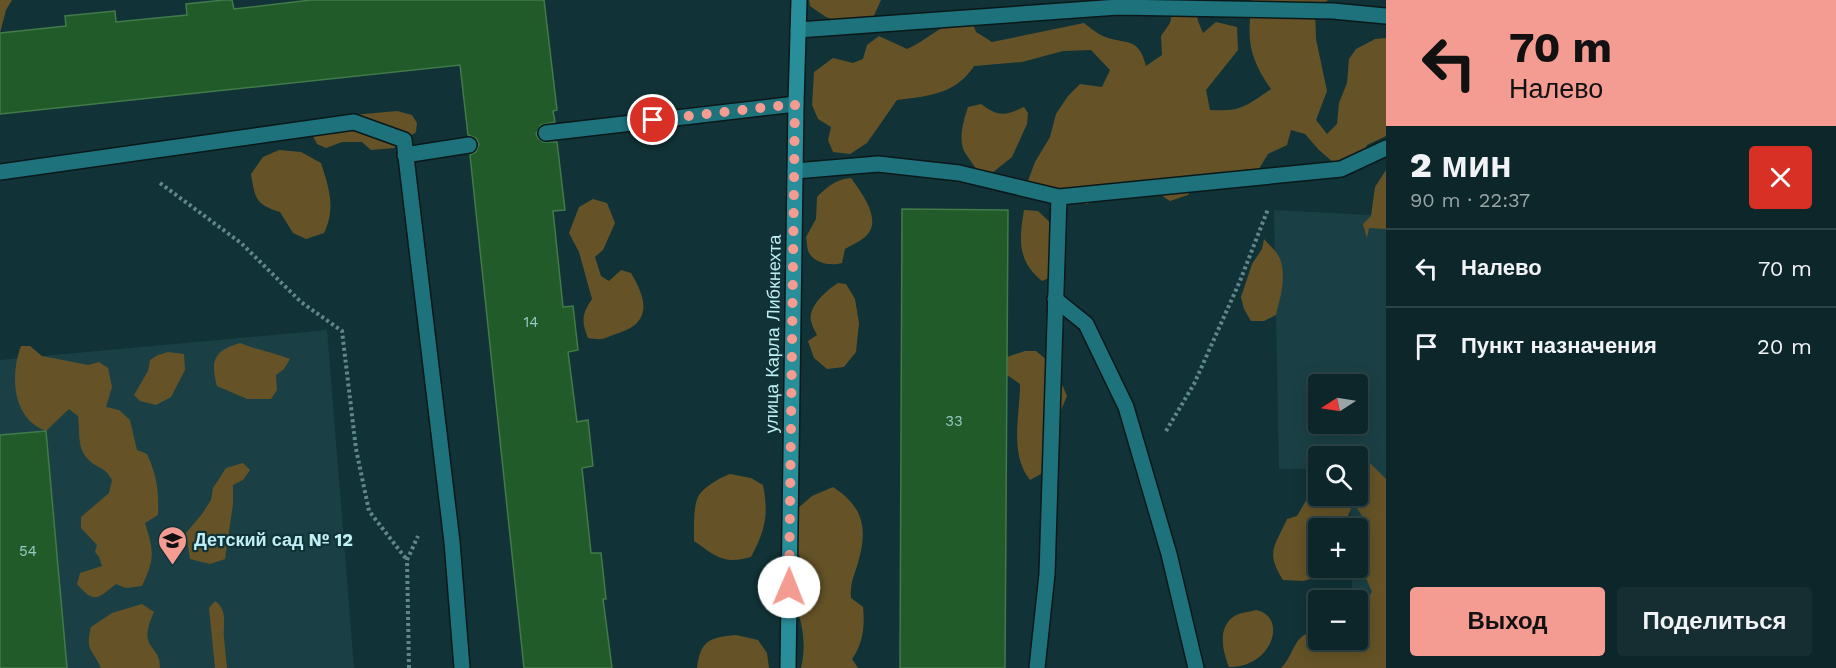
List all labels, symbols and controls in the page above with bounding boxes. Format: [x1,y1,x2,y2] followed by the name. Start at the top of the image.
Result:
[1509,23,1612,72] text: 70 m
[1410,24,1488,102] icon: left
[1509,73,1603,105] text: Налево
[627,94,678,145] pin
[636,103,669,136] icon: arrive
[1410,144,1512,186] text: 2 мин
[1749,146,1812,209] button: close
[1410,188,1530,212] text: 90 m · 22:37
[760,234,785,433] street label: улица Карла Либкнехта
[1410,252,1443,285] icon: left
[1461,255,1542,280] text: Налево
[1758,256,1812,281] text: 70 m
[523,313,539,331] house number: 14
[1410,330,1443,363] icon: arrive
[1461,333,1657,358] text: Пункт назначения
[1757,334,1812,359] text: 20 m
[1308,374,1368,434] north arrow
[1308,374,1368,650] map controls
[945,412,963,430] house number: 33
[1308,446,1368,506] button: search
[1308,518,1368,578] button: +
[157,524,189,566] school or university icon: Детский сад № 12
[194,529,353,550] place label: Детский сад № 12
[19,542,37,560] house number: 54
[757,555,821,619] position arrow
[1410,587,1605,656] button: Выход
[1617,587,1812,656] button: Поделиться
[1308,590,1368,650] button: −

